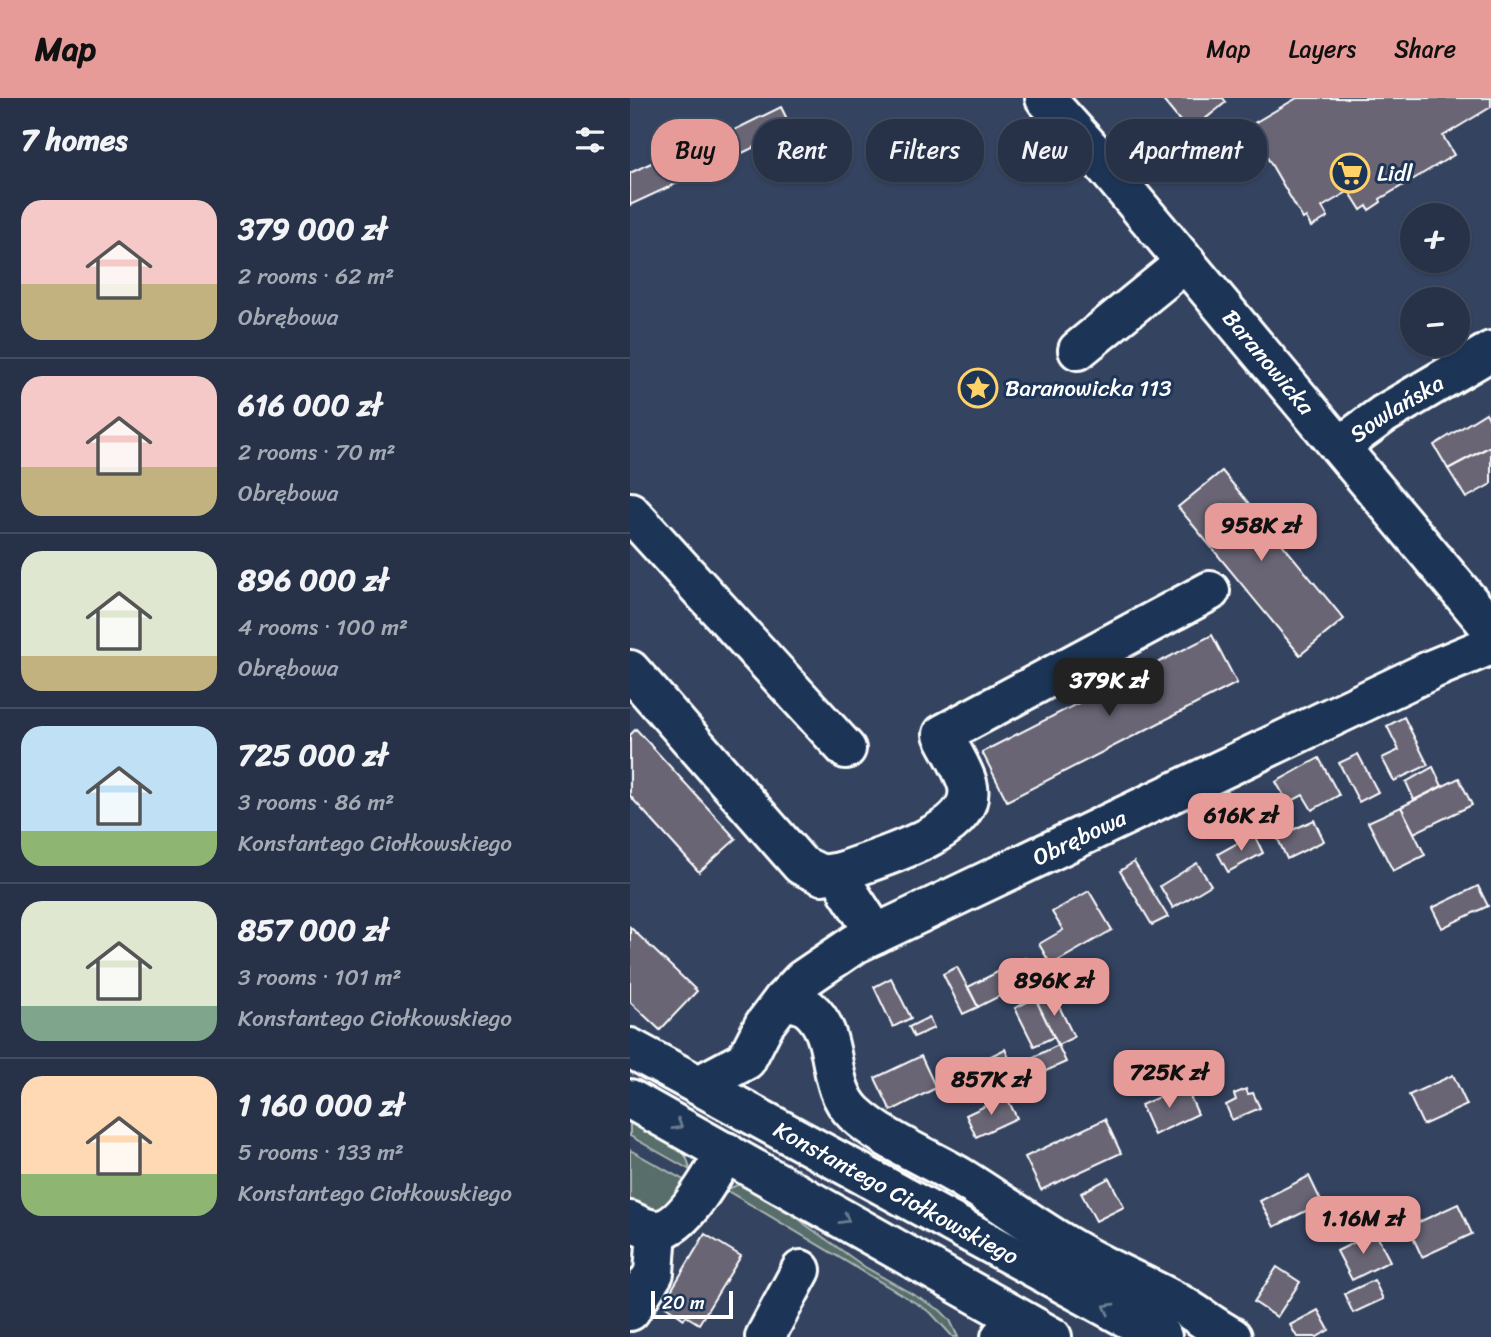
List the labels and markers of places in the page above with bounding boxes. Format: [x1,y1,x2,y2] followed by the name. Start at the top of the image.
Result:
[1329,152,1371,194] supermarket icon: Lidl
[1377,153,1413,194] place label: Lidl
[957,367,999,409] place icon: Baranowicka 113
[1005,368,1172,409] place label: Baranowicka 113
[1196,504,1326,563] pin: 958K zł
[1044,658,1174,718] pin: 379K zł
[1176,794,1306,853] pin: 616K zł
[989,958,1119,1018] pin: 896K zł
[1104,1051,1234,1110] pin: 725K zł
[926,1058,1056,1117] pin: 857K zł
[1291,1196,1435,1256] pin: 1.16M zł

